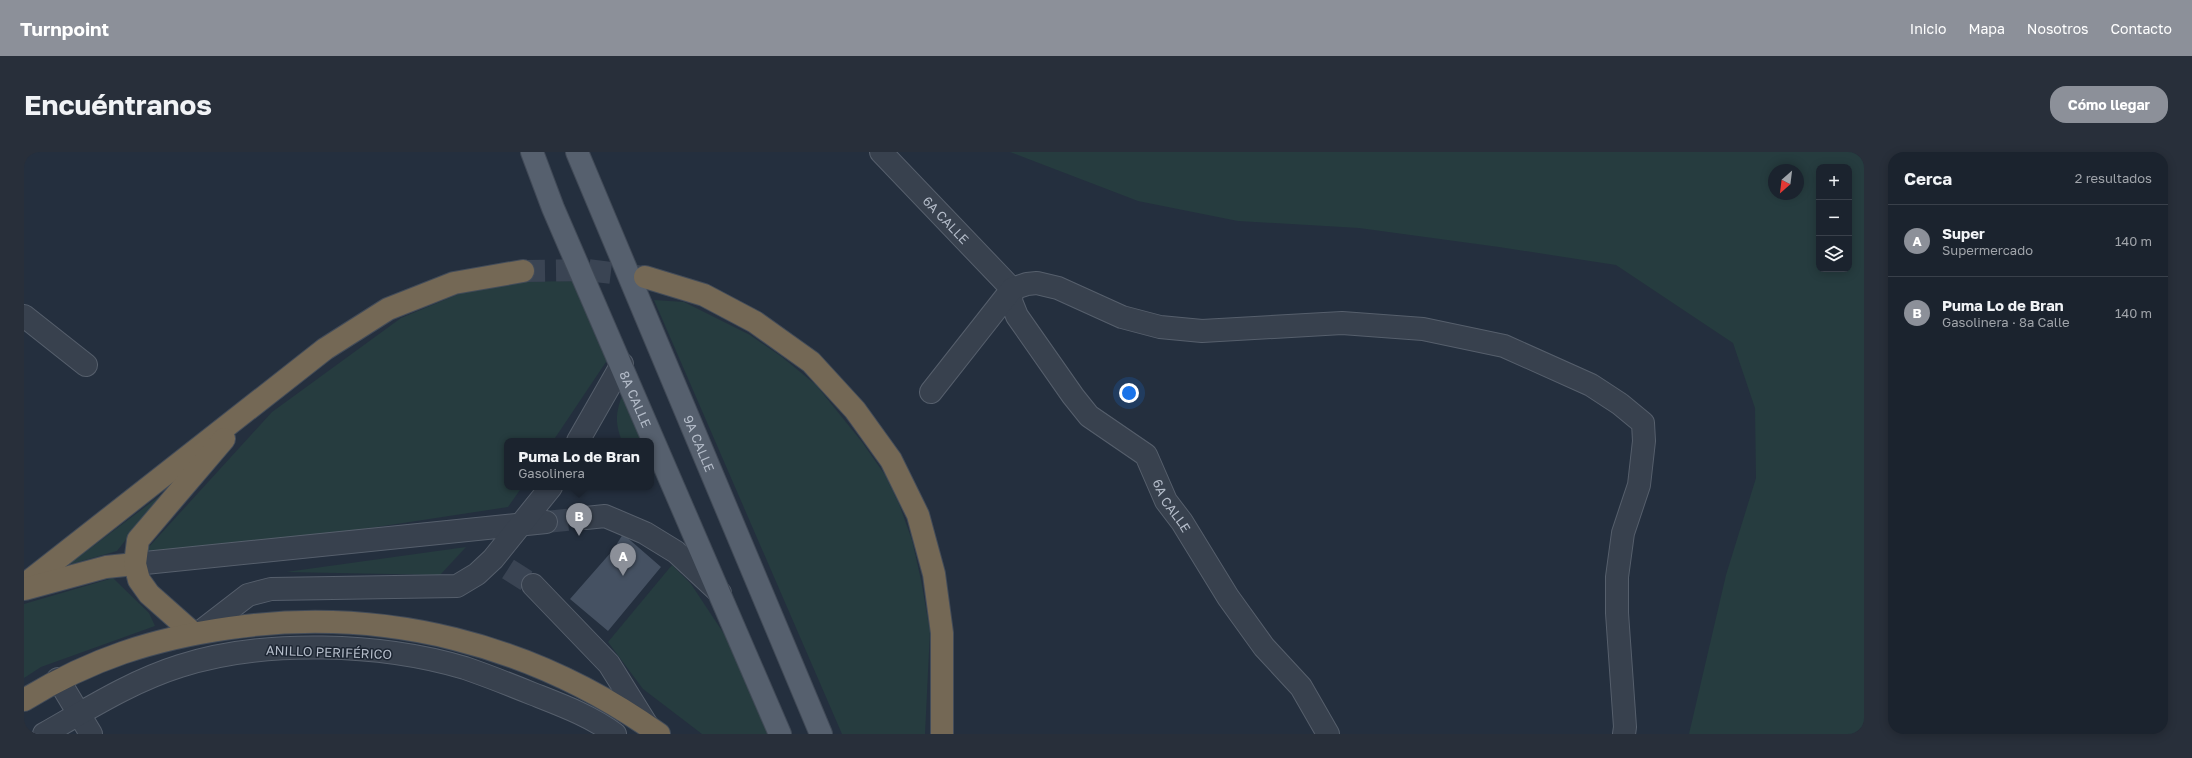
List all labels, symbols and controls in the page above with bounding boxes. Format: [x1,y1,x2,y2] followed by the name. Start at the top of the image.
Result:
[20,17,109,40] text: Turnpoint
[1910,20,1946,37] text: Inicio
[1968,20,2005,37] text: Mapa
[2027,20,2088,37] text: Nosotros
[2110,20,2172,37] text: Contacto
[2050,86,2168,123] button: Cómo llegar
[24,88,212,121] text: Encuéntranos
[1768,164,1804,200] north arrow
[1816,164,1852,272] map controls
[1816,164,1852,200] button: +
[1904,168,1952,189] text: Cerca
[2075,170,2152,186] text: 2 resultados
[919,193,973,247] street label: 6A CALLE
[1816,200,1852,236] button: −
[1942,224,1985,242] text: Super
[1912,233,1922,249] text: A
[2115,233,2152,249] text: 140 m
[1816,236,1852,272] button: layers
[1942,242,2033,258] text: Supermercado
[1942,296,2064,314] text: Puma Lo de Bran
[1912,305,1922,321] text: B
[2115,305,2152,321] text: 140 m
[1942,314,2070,330] text: Gasolinera · 8a Calle
[616,368,655,430] street label: 8A CALLE
[1119,383,1139,403] your location
[680,413,718,474] street label: 9A CALLE
[504,438,654,490] popup
[518,447,640,465] text: Puma Lo de Bran
[518,465,585,481] text: Gasolinera
[1149,477,1194,535] street label: 6A CALLE
[566,503,592,536] pin: B
[610,543,636,576] pin: A
[266,642,392,662] street label: ANILLO PERIFÉRICO

